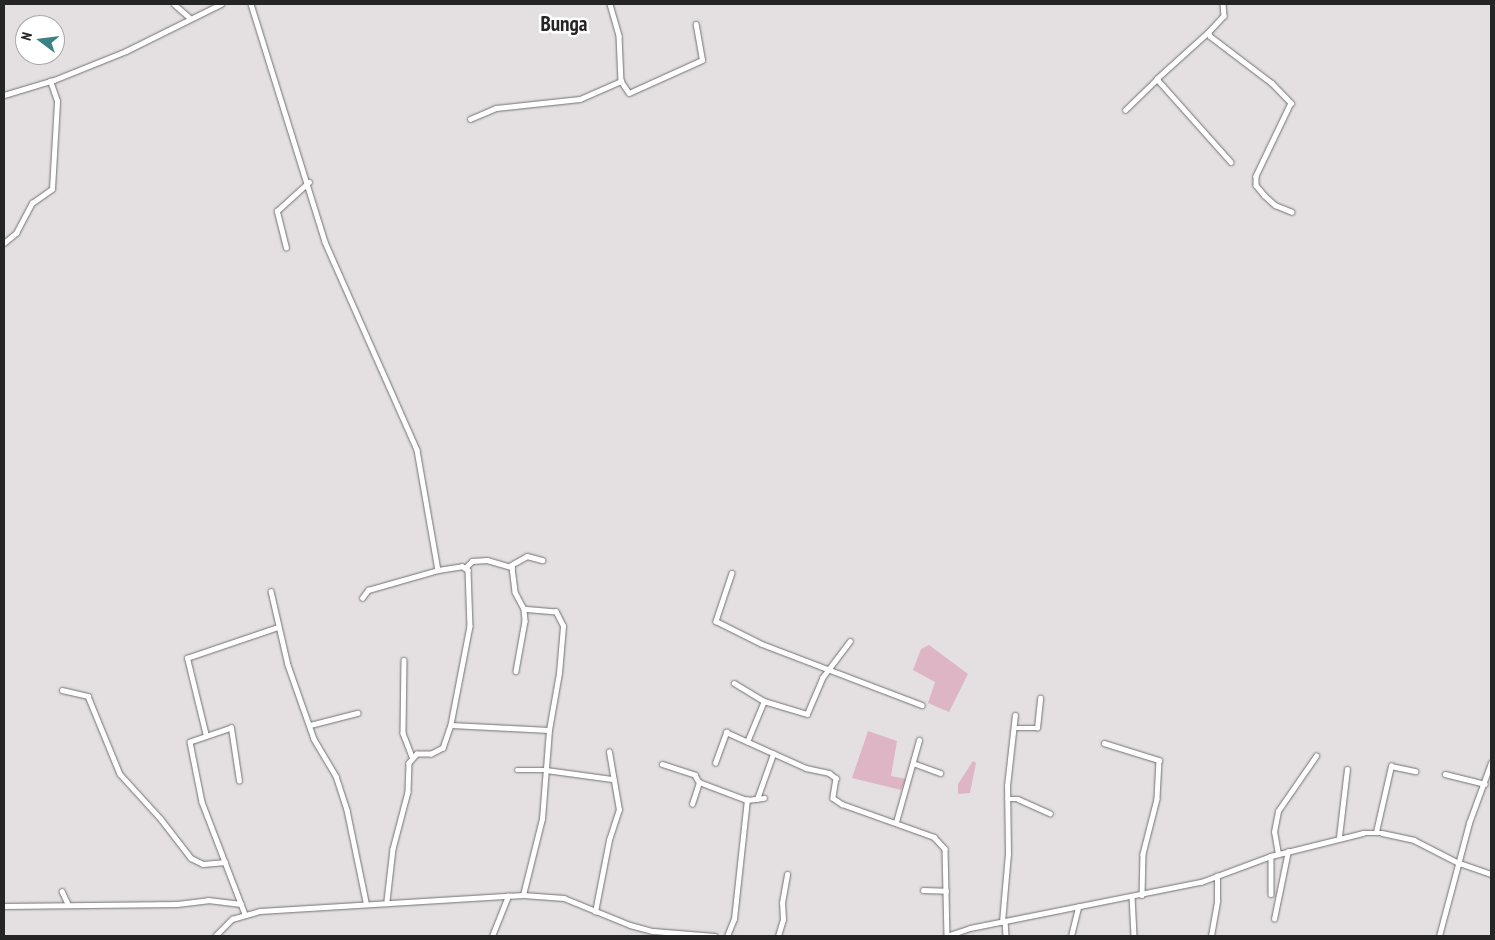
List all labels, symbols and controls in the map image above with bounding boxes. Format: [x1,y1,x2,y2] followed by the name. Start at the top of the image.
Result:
[540,11,588,37] district label: Bunga
[15,15,65,65] north arrow
[17,30,36,42] text: N

